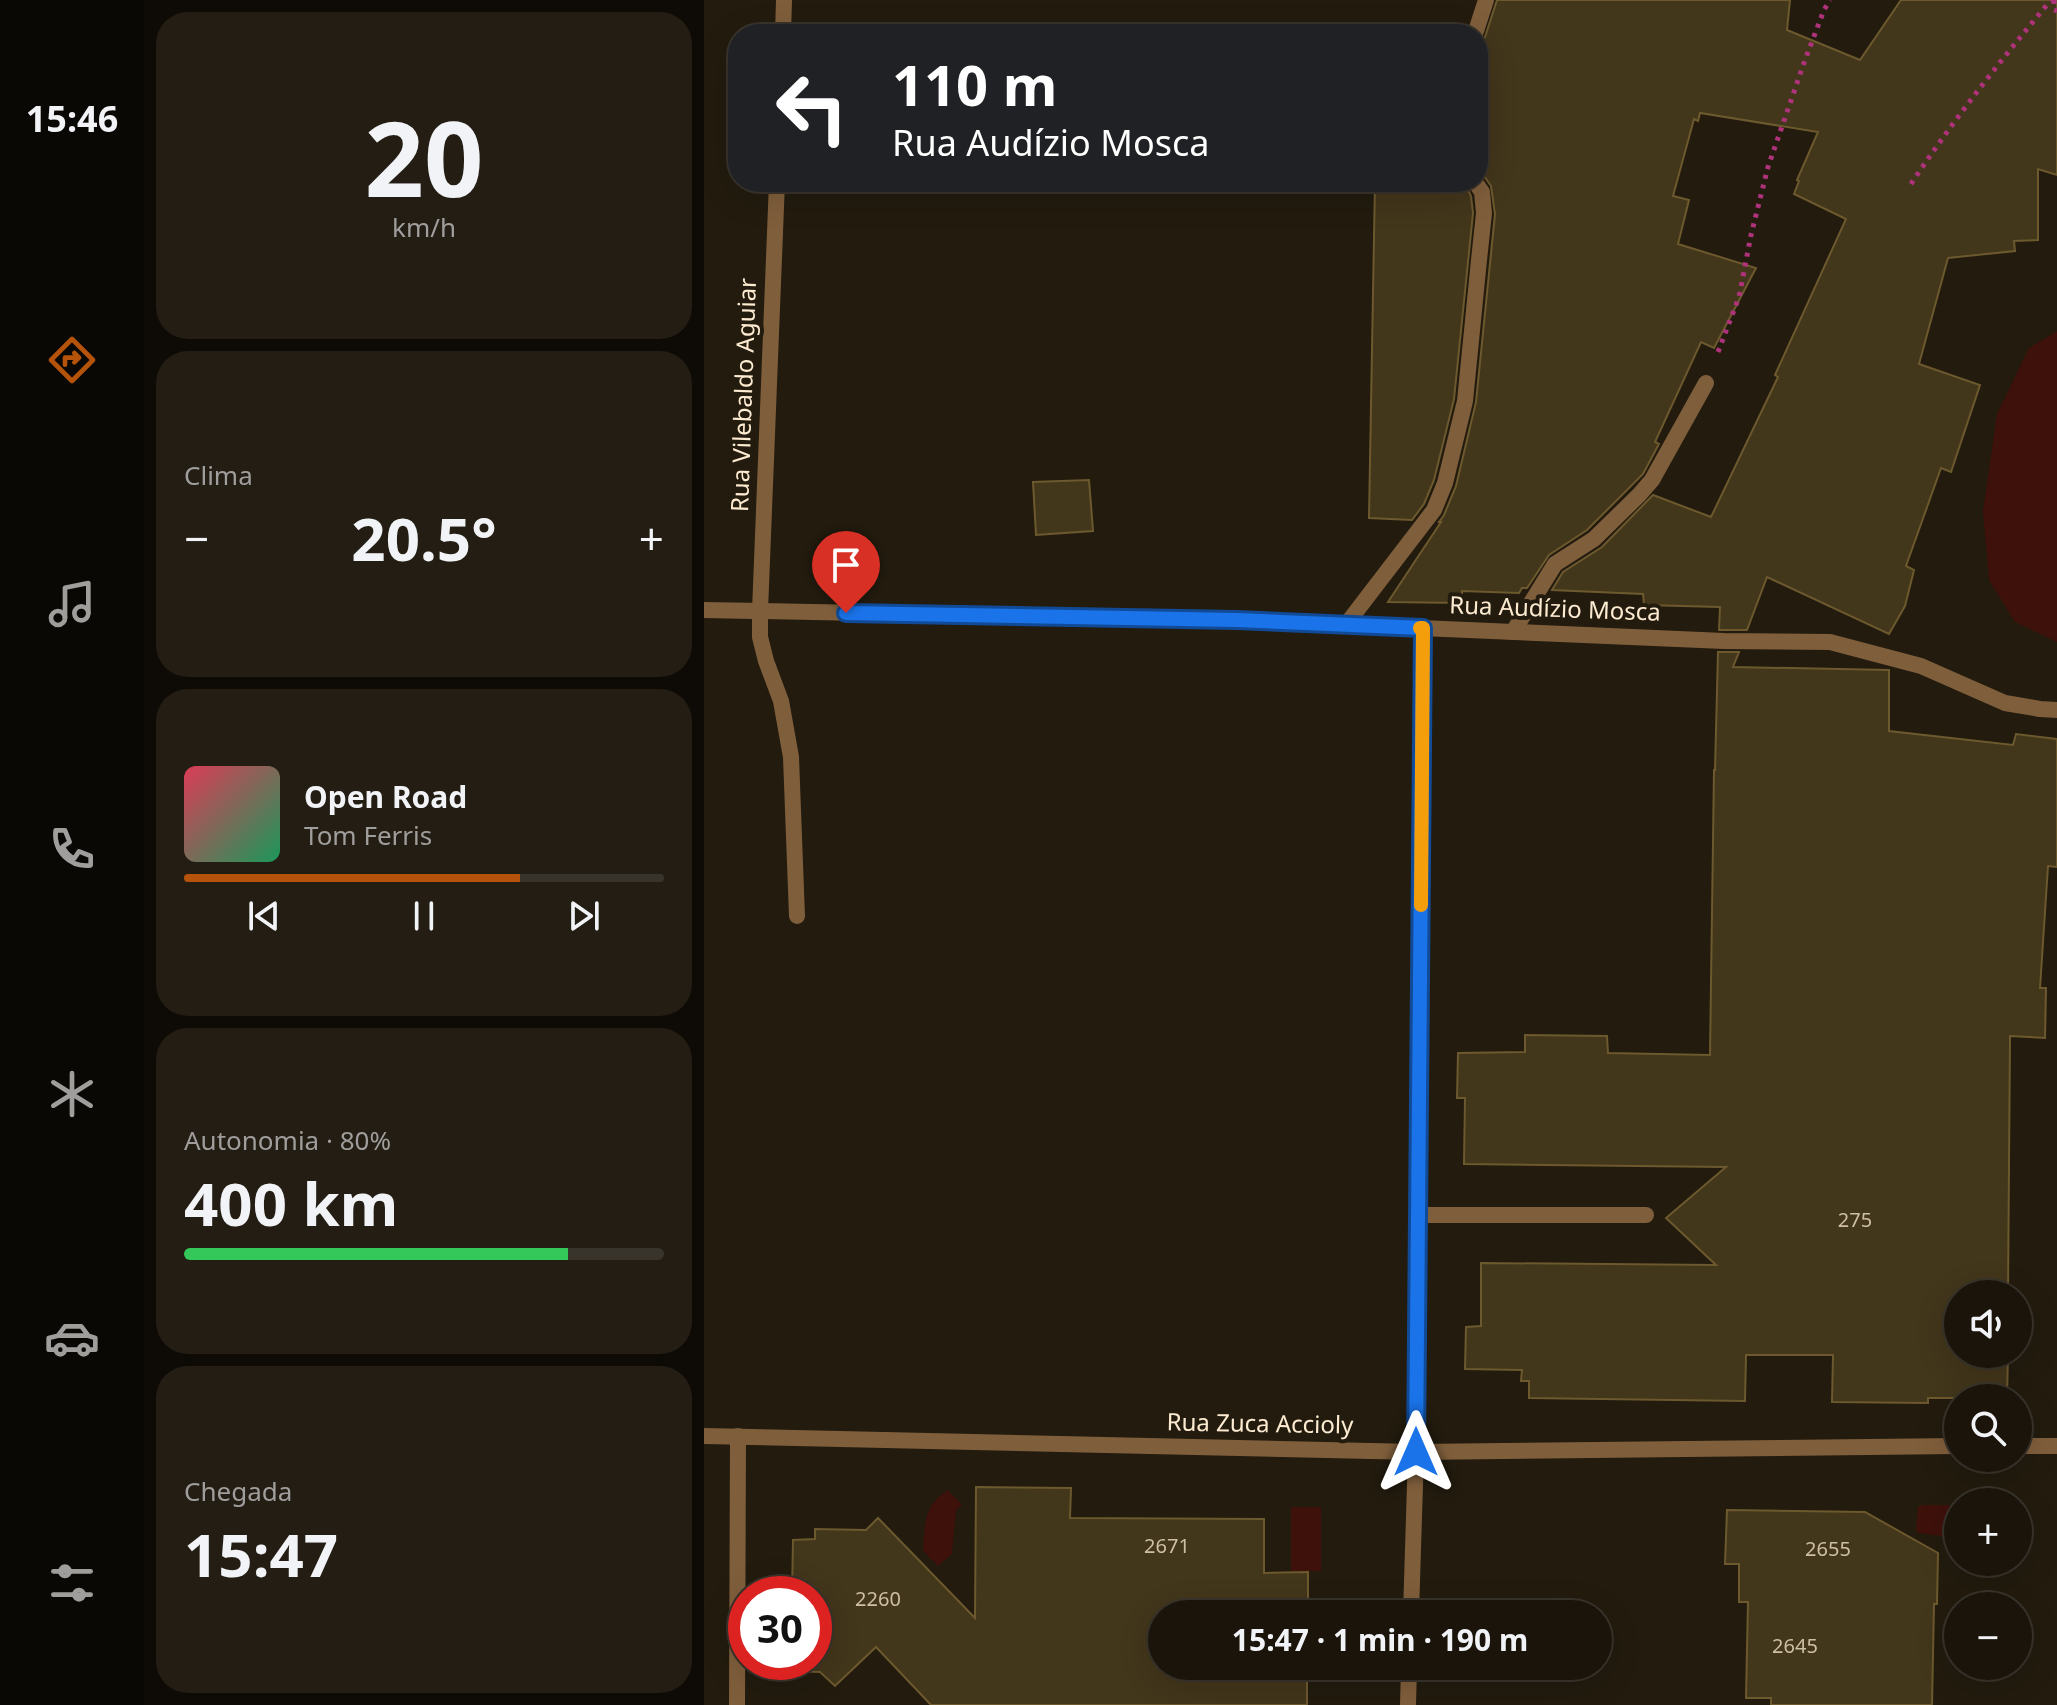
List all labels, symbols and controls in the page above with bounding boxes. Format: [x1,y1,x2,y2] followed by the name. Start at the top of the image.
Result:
[892,46,1057,122] text: 110 m
[760,56,864,160] icon: left
[365,86,483,227] text: 20
[26,94,118,143] text: 15:46
[892,118,1209,167] text: Rua Audízio Mosca
[392,209,456,245] text: km/h
[722,277,763,513] street label: Rua Vilebaldo Aguiar
[44,332,100,388] icon: directions
[184,457,253,493] text: Clima
[351,497,497,579] text: 20.5°
[184,508,209,568] text: −
[639,508,664,568] text: +
[812,531,880,613] pin
[824,543,868,587] icon: arrive
[44,576,100,632] icon: music
[1449,587,1661,628] street label: Rua Audízio Mosca
[304,776,467,817] text: Open Road
[304,817,432,853] text: Tom Ferris
[44,821,100,877] icon: phone
[242,894,286,938] icon: previous
[402,894,446,938] icon: pause
[562,894,606,938] icon: next
[44,1066,100,1122] icon: climate
[184,1122,391,1158] text: Autonomia · 80%
[184,1162,398,1244] text: 400 km
[1838,1206,1872,1233] house number: 275
[1944,1280,2032,1680] map controls
[1944,1280,2032,1368] button: sound
[44,1310,100,1366] icon: car
[1944,1384,2032,1472] button: search
[1166,1404,1354,1441] street label: Rua Zuca Accioly
[1374,1410,1458,1494] position arrow
[184,1473,292,1509] text: Chegada
[1944,1488,2032,1576] button: +
[184,1513,338,1595] text: 15:47
[1144,1532,1190,1559] house number: 2671
[1805,1535,1851,1562] house number: 2655
[44,1555,100,1611] icon: filters
[728,1576,832,1680] speed limit sign: 30
[855,1585,901,1612] house number: 2260
[1944,1592,2032,1680] button: −
[1232,1619,1528,1660] text: 15:47 · 1 min · 190 m
[1772,1632,1818,1659] house number: 2645

